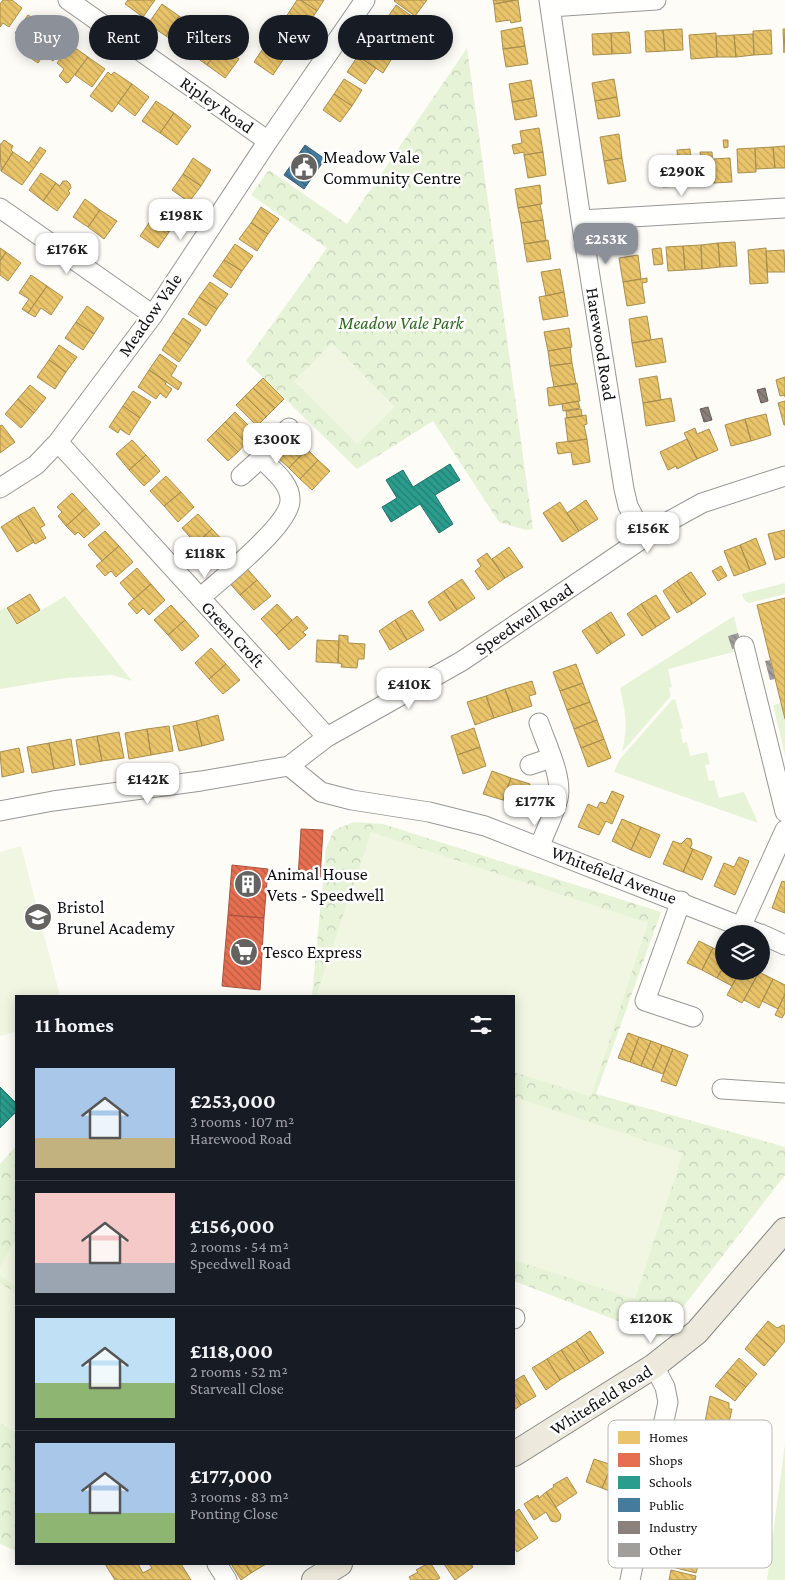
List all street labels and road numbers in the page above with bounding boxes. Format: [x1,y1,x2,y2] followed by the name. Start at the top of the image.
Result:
[176,72,258,138] street label: Ripley Road
[114,270,186,360] street label: Meadow Vale
[582,286,620,403] street label: Harewood Road
[471,579,577,659] street label: Speedwell Road
[197,597,269,672] street label: Green Croft
[548,842,680,908] street label: Whitefield Avenue
[546,1360,656,1439] street label: Whitefield Road

